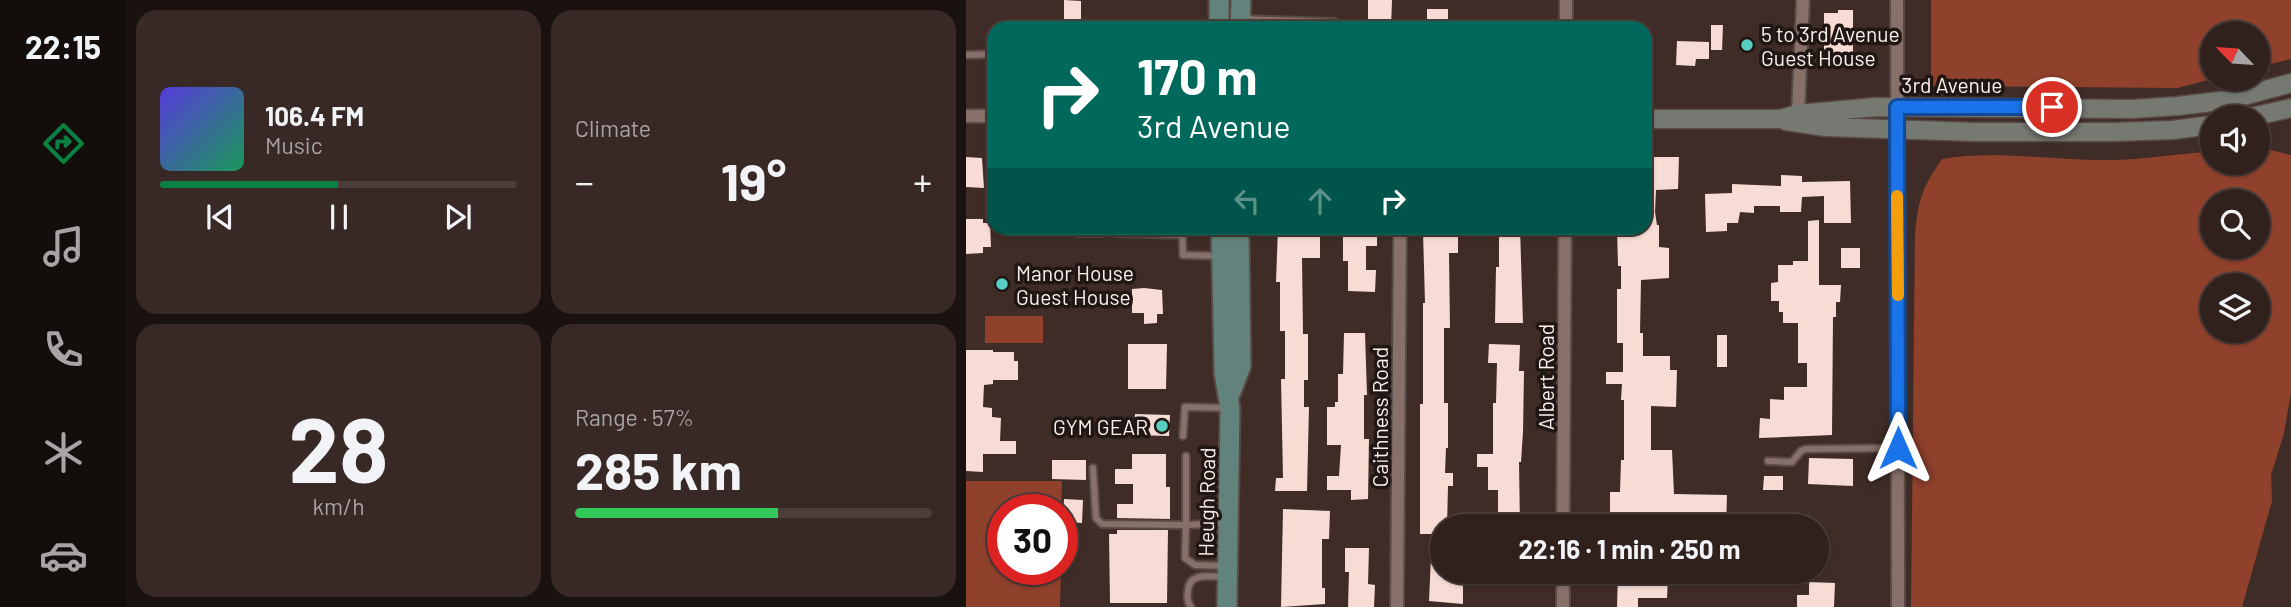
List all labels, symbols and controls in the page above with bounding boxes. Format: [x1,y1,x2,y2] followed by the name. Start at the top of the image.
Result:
[1761,21,1900,70] place label: 5 to 3rd Avenue Guest House
[2200,21,2270,91] north arrow
[2200,21,2270,343] map controls
[25,27,101,65] text: 22:15
[1739,37,1755,53] marker: 5 to 3rd Avenue Guest House
[1137,46,1257,105] text: 170 m
[1022,49,1113,140] icon: right
[1902,72,2002,97] street label: 3rd Avenue
[2022,77,2082,137] pin
[2033,88,2071,126] icon: arrive
[265,100,364,131] text: 106.4 FM
[2200,105,2270,175] button: sound
[1137,106,1291,144] text: 3rd Avenue
[575,114,651,142] text: Climate
[39,119,88,168] icon: directions
[265,131,323,159] text: Music
[721,149,786,211] text: 19°
[575,158,594,204] text: −
[913,158,932,204] text: +
[1228,182,1266,220] icon: left
[1301,182,1339,220] icon: ahead
[1374,182,1412,220] icon: right
[2200,189,2270,259] button: search
[201,198,239,236] icon: previous
[320,198,358,236] icon: pause
[439,198,477,236] icon: next
[39,222,88,271] icon: music
[1016,260,1134,309] place label: Manor House Guest House
[2200,273,2270,343] button: layers
[994,276,1010,292] marker: Manor House Guest House
[1533,324,1558,430] street label: Albert Road
[39,325,88,374] icon: phone
[1367,347,1392,487] street label: Caithness Road
[288,392,389,501] text: 28
[575,403,694,431] text: Range · 57%
[1861,411,1935,485] position arrow
[1053,414,1148,439] place label: GYM GEAR
[1154,418,1170,434] marker: GYM GEAR
[39,428,88,477] icon: climate
[575,438,742,500] text: 285 km
[1193,447,1219,557] street label: Heugh Road
[312,492,365,520] text: km/h
[987,494,1078,585] speed limit sign: 30
[39,531,88,580] icon: car
[1518,533,1741,564] text: 22:16 · 1 min · 250 m

